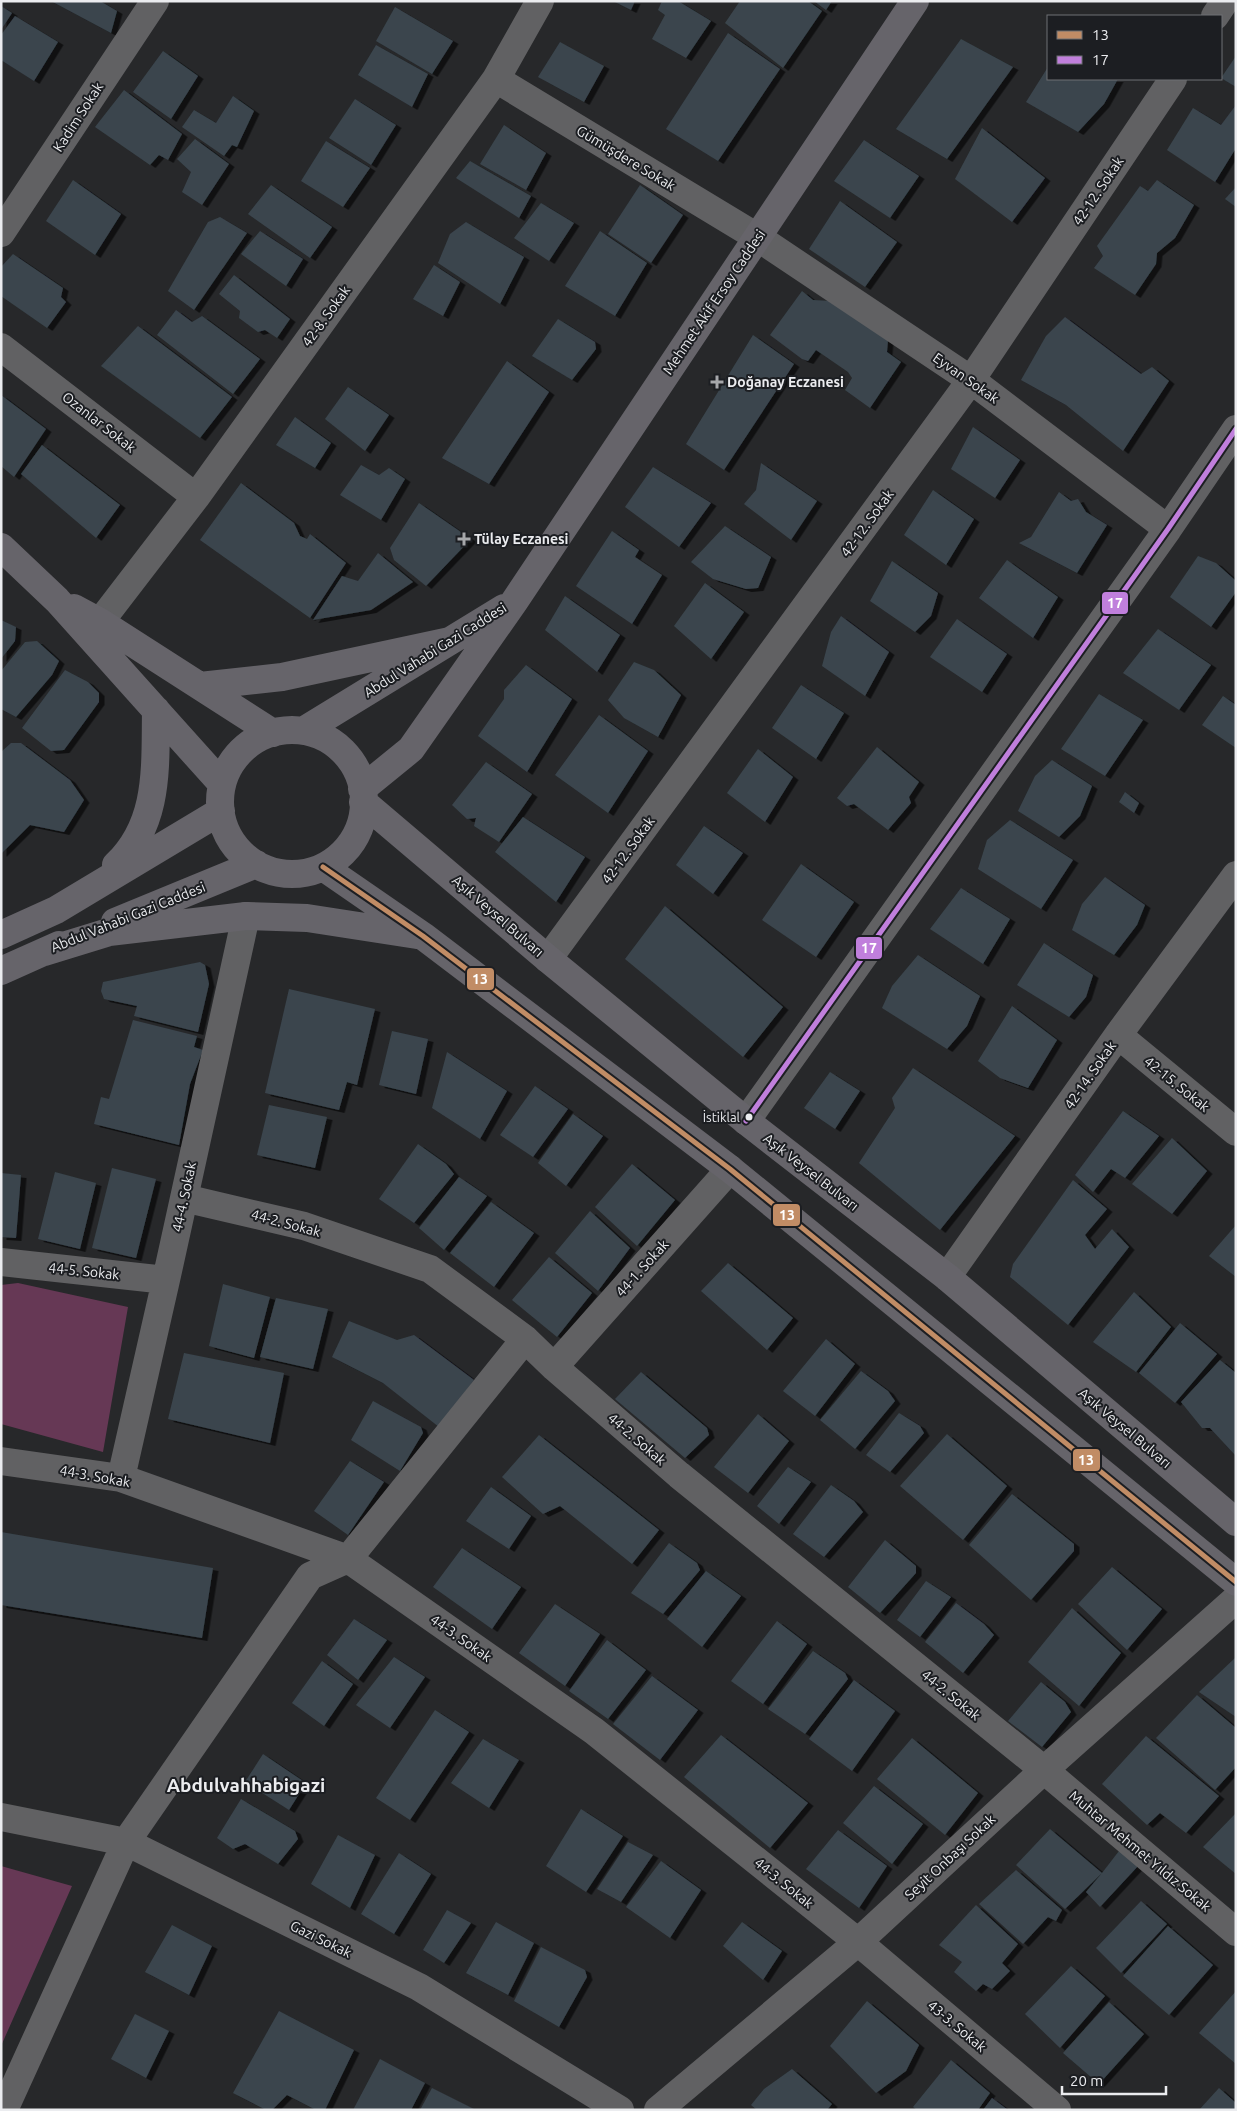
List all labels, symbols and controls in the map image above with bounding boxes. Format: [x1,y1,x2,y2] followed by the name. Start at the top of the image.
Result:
[1047,15,1222,80] legend
[1092,26,1109,43] text: 13
[1092,51,1109,68] text: 17
[50,79,106,155] street label: Kadim Sokak
[574,122,678,194] street label: Gümüşdere Sokak
[1069,154,1127,228] street label: 42-12. Sokak
[659,227,769,377] street label: Mehmet Akif Ersoy Caddesi
[299,282,353,350] street label: 42-8. Sokak
[930,349,1002,407] street label: Eyvan Sokak
[727,374,844,390] place label: Doğanay Eczanesi
[711,376,723,388] marker: Doğanay Eczanesi
[59,388,139,456] street label: Ozanlar Sokak
[837,486,897,560] street label: 42-12. Sokak
[474,531,569,547] place label: Tülay Eczanesi
[458,533,470,545] marker: Tülay Eczanesi
[1101,591,1129,615] line badge: 17
[1107,595,1123,611] text: 17
[361,599,509,701] street label: Abdul Vahabi Gazi Caddesi
[598,813,658,887] street label: 42-12. Sokak
[449,872,547,960] street label: Aşık Veysel Bulvarı
[48,879,208,955] street label: Abdul Vahabi Gazi Caddesi
[855,936,883,960] line badge: 17
[861,940,877,956] text: 17
[466,967,495,991] line badge: 13
[472,971,488,987] text: 13
[1061,1038,1119,1112] street label: 42-14. Sokak
[1141,1053,1213,1115] street label: 42-15. Sokak
[703,1109,741,1124] place label: İstiklal
[744,1112,754,1122] marker: İstiklal
[760,1130,862,1214] street label: Aşık Veysel Bulvarı
[169,1160,199,1234] street label: 44-4. Sokak
[772,1203,801,1227] line badge: 13
[250,1206,322,1240] street label: 44-2. Sokak
[779,1207,795,1223] text: 13
[612,1236,672,1300] street label: 44-1. Sokak
[48,1259,120,1283] street label: 44-5. Sokak
[1075,1385,1175,1471] street label: Aşık Veysel Bulvarı
[605,1410,669,1468] street label: 44-2. Sokak
[1072,1448,1101,1472] line badge: 13
[1078,1452,1094,1468] text: 13
[59,1462,131,1490] street label: 44-3. Sokak
[427,1611,495,1665] street label: 44-3. Sokak
[918,1666,984,1724] street label: 44-2. Sokak
[167,1774,325,1796] district label: Abdulvahhabigazi
[1066,1787,1214,1915] street label: Muhtar Mehmet Yıldız Sokak
[902,1811,998,1903] street label: Seyit Onbaşı Sokak
[751,1854,817,1912] street label: 44-3. Sokak
[288,1917,354,1961] street label: Gazi Sokak
[925,1997,989,2055] street label: 43-3. Sokak
[1062,2064,1166,2096] scale bar
[1070,2072,1103,2089] text: 20 m

